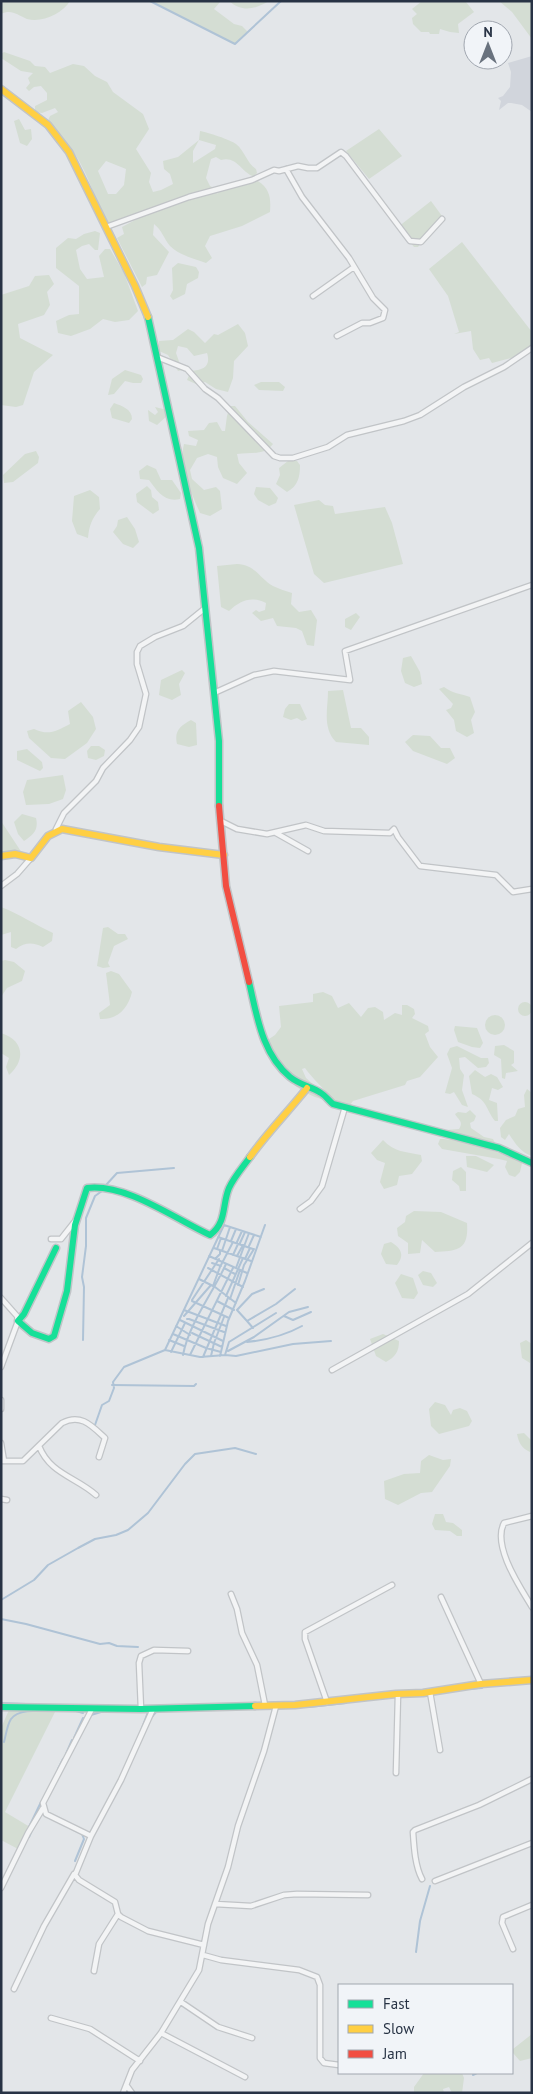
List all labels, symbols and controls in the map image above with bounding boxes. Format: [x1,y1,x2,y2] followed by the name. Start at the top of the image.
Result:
[463,20,513,70] north arrow
[483,23,493,41] text: N
[338,1984,513,2074] legend
[383,1994,410,2013] text: Fast
[383,2019,414,2038] text: Slow
[382,2044,407,2063] text: Jam

